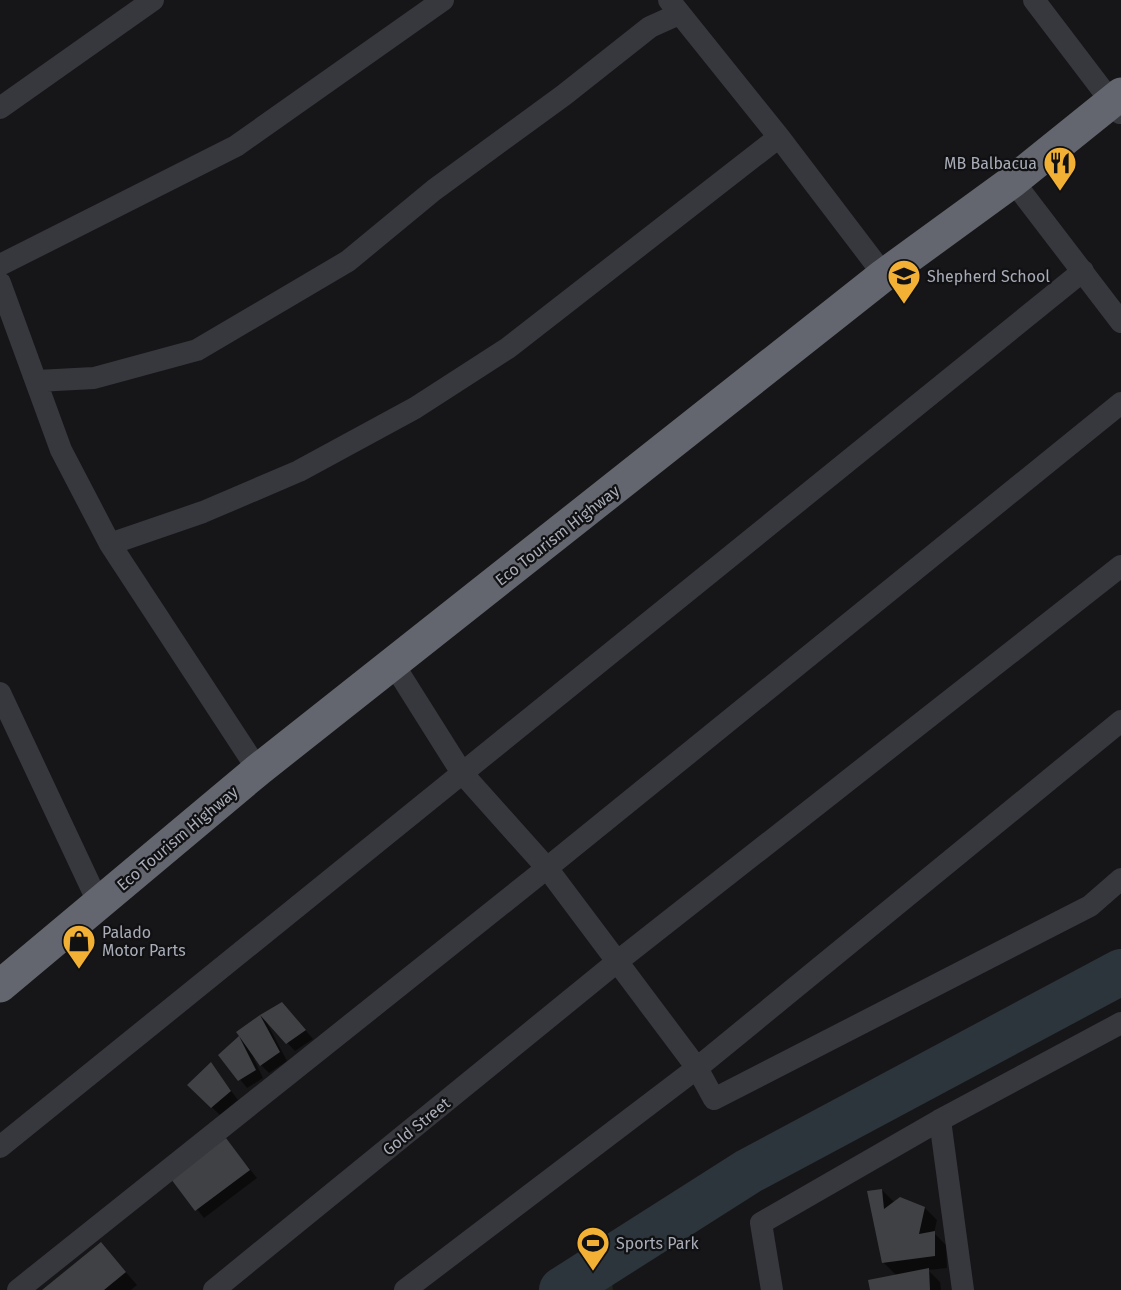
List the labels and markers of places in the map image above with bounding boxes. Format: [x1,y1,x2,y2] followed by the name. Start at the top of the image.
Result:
[1042,145,1078,192] restaurant icon: MB Balbacua
[944,154,1037,173] place label: MB Balbacua
[886,258,922,305] school or university icon: Shepherd School
[927,267,1050,286] place label: Shepherd School
[61,923,97,970] shop icon: Palado Motor Parts
[102,923,186,960] place label: Palado Motor Parts
[575,1225,611,1272] sports icon: Sports Park
[616,1234,700,1253] place label: Sports Park

